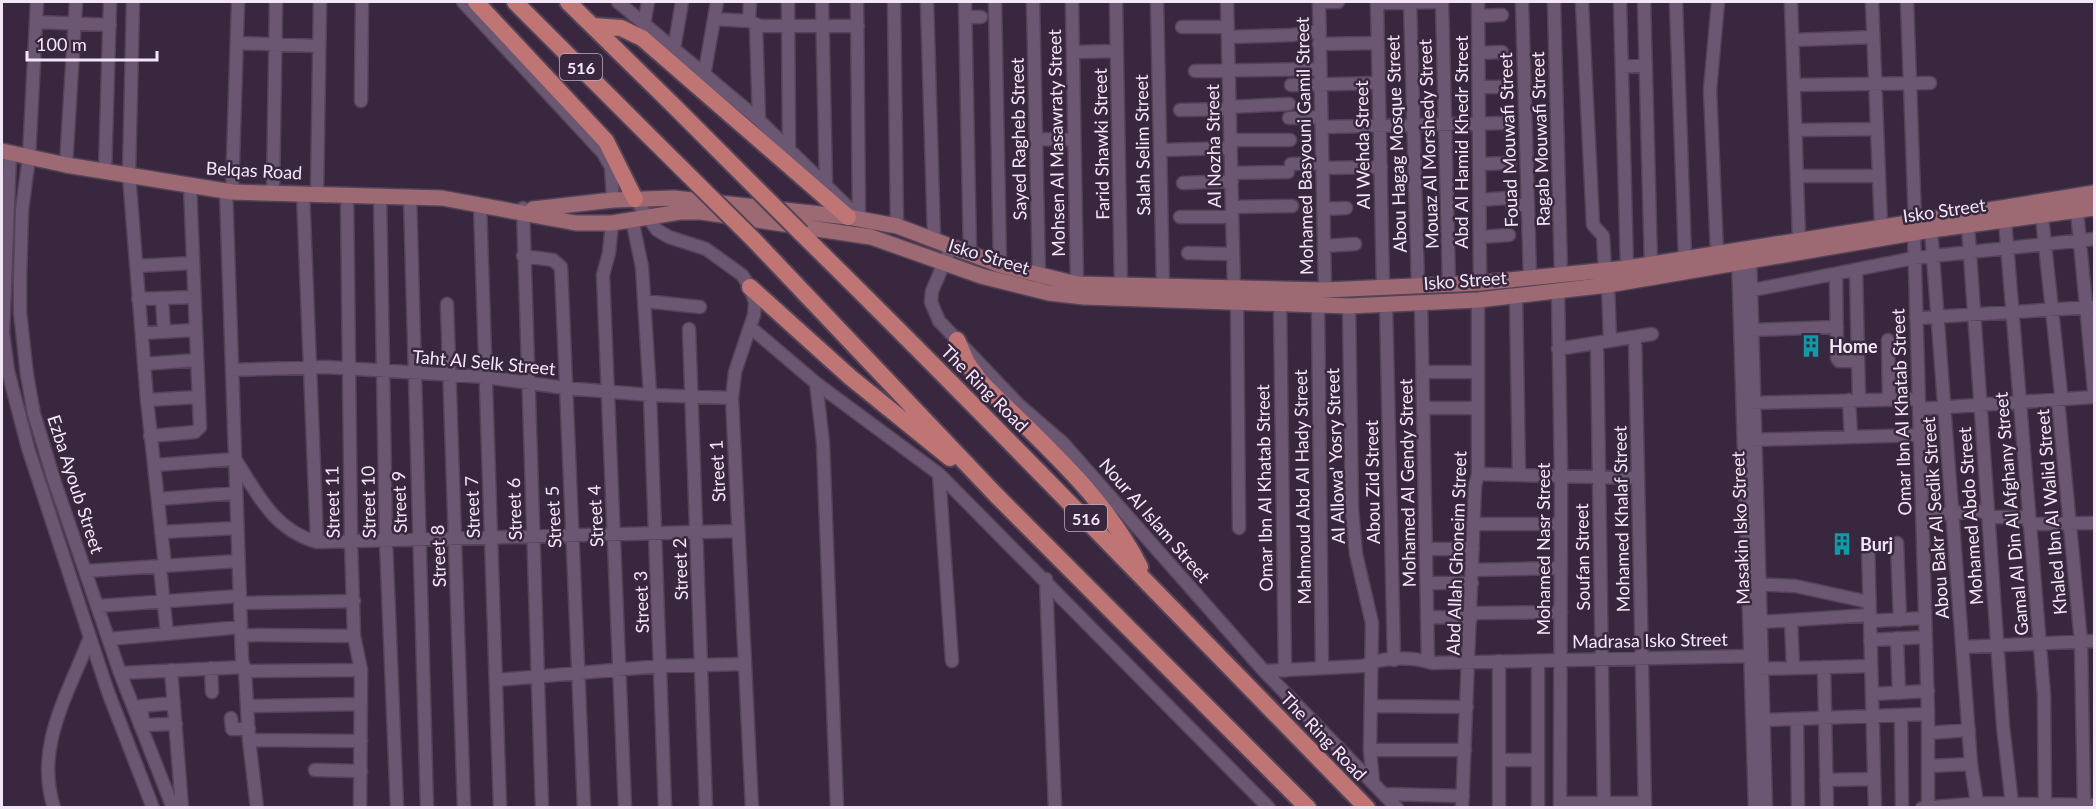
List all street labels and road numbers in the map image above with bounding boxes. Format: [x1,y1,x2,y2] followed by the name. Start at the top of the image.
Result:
[1291,16,1317,275] street label: Mohamed Basyouni Gamil Street
[1043,28,1069,257] street label: Mohsen Al Masawraty Street
[1381,34,1411,253] street label: Abou Hagag Mosque Street
[1450,35,1472,249] street label: Abd Al Hamid Khedr Street
[1413,38,1443,249] street label: Mouaz Al Morshedy Street
[1526,51,1554,227] street label: Ragab Mouwafi Street
[1494,52,1522,228] street label: Fouad Mouwafi Street
[560,54,602,80] road number: 516
[1006,57,1030,221] street label: Sayed Ragheb Street
[1089,67,1113,220] street label: Farid Shawki Street
[1130,74,1154,216] street label: Salah Selim Street
[1350,80,1374,210] street label: Al Wehda Street
[1201,83,1225,208] street label: Al Nozha Street
[205,156,303,184] street label: Belqas Road
[1901,193,1987,227] street label: Isko Street
[946,233,1033,279] street label: Isko Street
[1423,266,1508,294] street label: Isko Street
[1886,308,1916,516] street label: Omar Ibn Al Khatab Street
[937,340,1033,436] street label: The Ring Road
[412,345,557,379] street label: Taht Al Selk Street
[1321,367,1349,544] street label: Al Allowa' Yosry Street
[1289,369,1315,605] street label: Mahmoud Abd Al Hady Street
[1394,378,1420,587] street label: Mohamed Al Gendy Street
[1251,384,1277,592] street label: Omar Ibn Al Khatab Street
[1989,391,2033,637] street label: Gamal Al Din Al Afghany Street
[2031,408,2071,616] street label: Khaled Ibn Al Walid Street
[43,412,109,557] street label: Ezba Ayoub Street
[1917,416,1953,620] street label: Abou Bakr Al Sedik Street
[1360,419,1384,544] street label: Abou Zid Street
[1608,425,1634,612] street label: Mohamed Khalaf Street
[1953,426,1987,606] street label: Mohamed Abdo Street
[704,439,730,503] street label: Street 1
[1441,450,1471,656] street label: Abd Allah Ghoneim Street
[1726,450,1754,605] street label: Masakin Isko Street
[1095,453,1215,587] street label: Nour Al Islam Street
[1532,462,1554,636] street label: Mohamed Nasr Street
[320,465,344,539] street label: Street 11
[356,465,380,539] street label: Street 10
[387,470,411,534] street label: Street 9
[460,475,484,539] street label: Street 7
[502,477,526,541] street label: Street 6
[582,484,608,548] street label: Street 4
[540,485,566,549] street label: Street 5
[1570,503,1594,611] street label: Soufan Street
[1065,505,1107,531] road number: 516
[426,524,450,588] street label: Street 8
[668,537,692,601] street label: Street 2
[629,570,653,634] street label: Street 3
[1572,628,1729,652] street label: Madrasa Isko Street
[1276,687,1372,785] street label: The Ring Road

